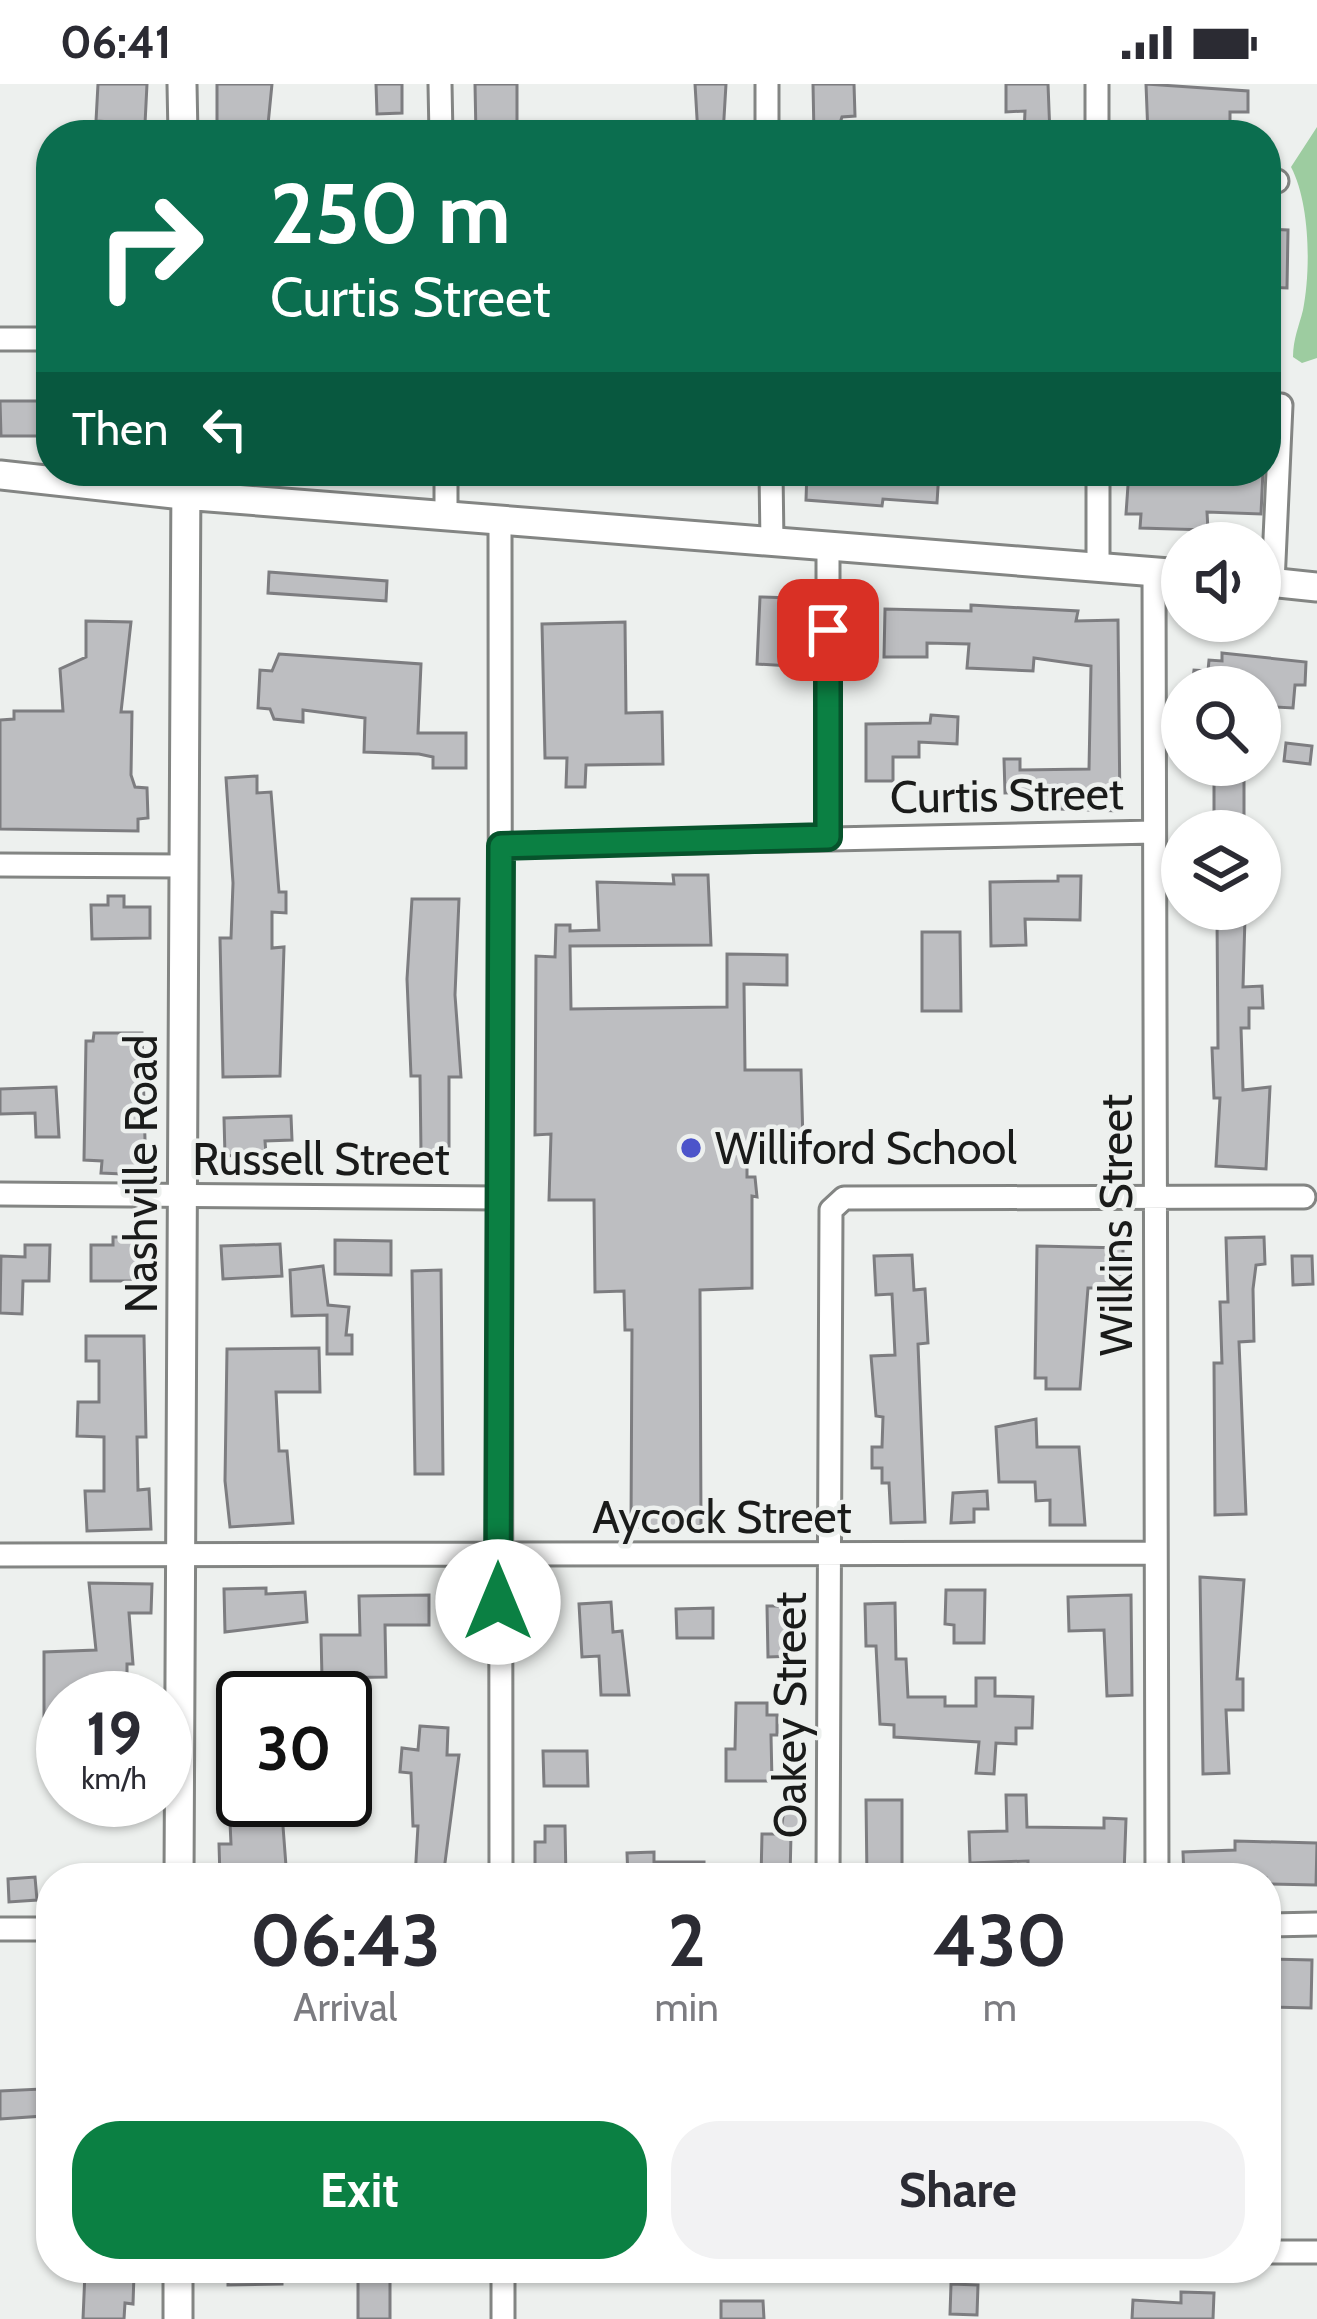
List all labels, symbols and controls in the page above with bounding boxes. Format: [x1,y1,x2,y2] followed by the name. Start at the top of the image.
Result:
[60,15,171,69] text: 06:41
[270,162,511,264] text: 250 m
[72,168,228,324] icon: right
[270,264,551,330] text: Curtis Street
[192,396,258,462] icon: left
[72,402,168,456] text: Then
[1161,522,1281,930] map controls
[1161,522,1281,642] button: sound
[777,579,879,681] pin
[795,597,861,663] icon: arrive
[1161,666,1281,786] button: search
[890,766,1124,824] street label: Curtis Street
[1161,810,1281,930] button: layers
[114,1035,168,1313] street label: Nashville Road
[1089,1094,1143,1356] street label: Wilkins Street
[715,1121,1017,1175] place label: Williford School
[192,1132,450,1186] street label: Russell Street
[678,1135,704,1161] marker: Williford School
[592,1490,852,1544] street label: Aycock Street
[435,1539,561,1665] position arrow
[763,1592,817,1838] street label: Oakey Street
[216,1671,372,1827] speed limit sign: 30
[86,1697,142,1770] text: 19
[81,1760,147,1797] text: km/h
[250,1897,441,1984] text: 06:43
[668,1897,706,1984] text: 2
[933,1897,1067,1984] text: 430
[293,1983,397,2031] text: Arrival
[655,1983,719,2031] text: min
[983,1983,1017,2031] text: m
[72,2121,647,2259] button: Exit
[671,2121,1245,2259] button: Share

